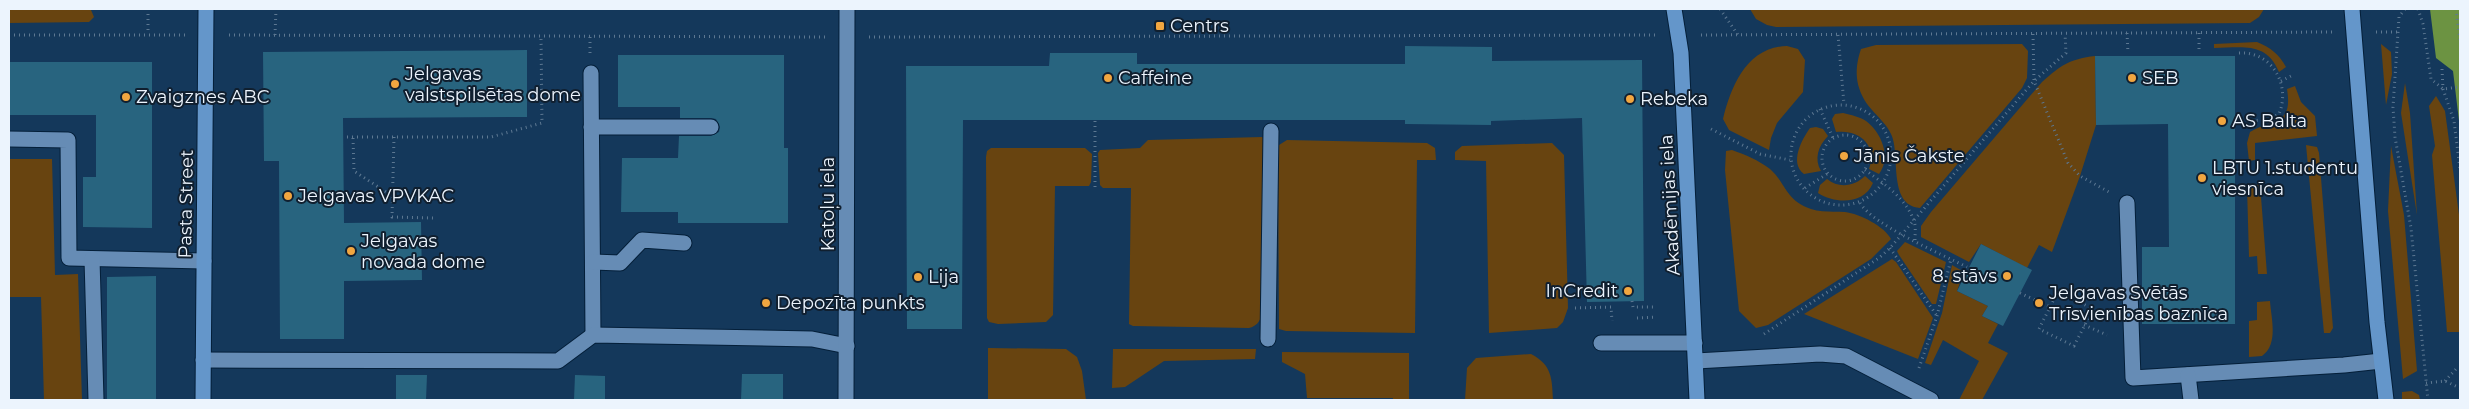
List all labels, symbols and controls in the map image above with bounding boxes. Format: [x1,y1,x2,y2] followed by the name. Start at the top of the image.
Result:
[1170,15,1229,37] place label: Centrs
[1154,20,1166,32] marker: Centrs
[404,63,581,106] place label: Jelgavas valstspilsētas dome
[1118,67,1192,89] place label: Caffeine
[2142,67,2179,89] place label: SEB
[1102,72,1114,84] marker: Caffeine
[2126,72,2138,84] marker: SEB
[389,78,401,90] marker: Jelgavas valstspilsētas dome
[136,86,270,108] place label: Zvaigznes ABC
[1640,88,1708,110] place label: Rebeka
[120,91,132,103] marker: Zvaigznes ABC
[1624,93,1636,105] marker: Rebeka
[2232,110,2307,132] place label: AS Balta
[2216,115,2228,127] marker: AS Balta
[1655,134,1685,276] street label: Akadēmijas iela
[1853,145,1965,167] place label: Jānis Čakste
[174,149,198,259] street label: Pasta Street
[1838,150,1850,162] marker: Jānis Čakste
[817,157,840,251] street label: Katoļu iela
[2212,157,2358,200] place label: LBTU 1.studentu viesnīca
[2196,172,2208,184] marker: LBTU 1.studentu viesnīca
[297,185,454,207] place label: Jelgavas VPVKAC
[282,190,294,202] marker: Jelgavas VPVKAC
[360,230,485,273] place label: Jelgavas novada dome
[345,245,357,257] marker: Jelgavas novada dome
[1932,265,1997,287] place label: 8. stāvs
[928,266,959,288] place label: Lija
[2001,270,2013,282] marker: 8. stāvs
[912,271,924,283] marker: Lija
[1546,280,1618,302] place label: InCredit
[2048,282,2228,325] place label: Jelgavas Svētās Trīsvienības baznīca
[1622,285,1634,297] marker: InCredit
[776,292,925,314] place label: Depozīta punkts
[760,297,772,309] marker: Depozīta punkts
[2033,297,2045,309] marker: Jelgavas Svētās Trīsvienības baznīca

